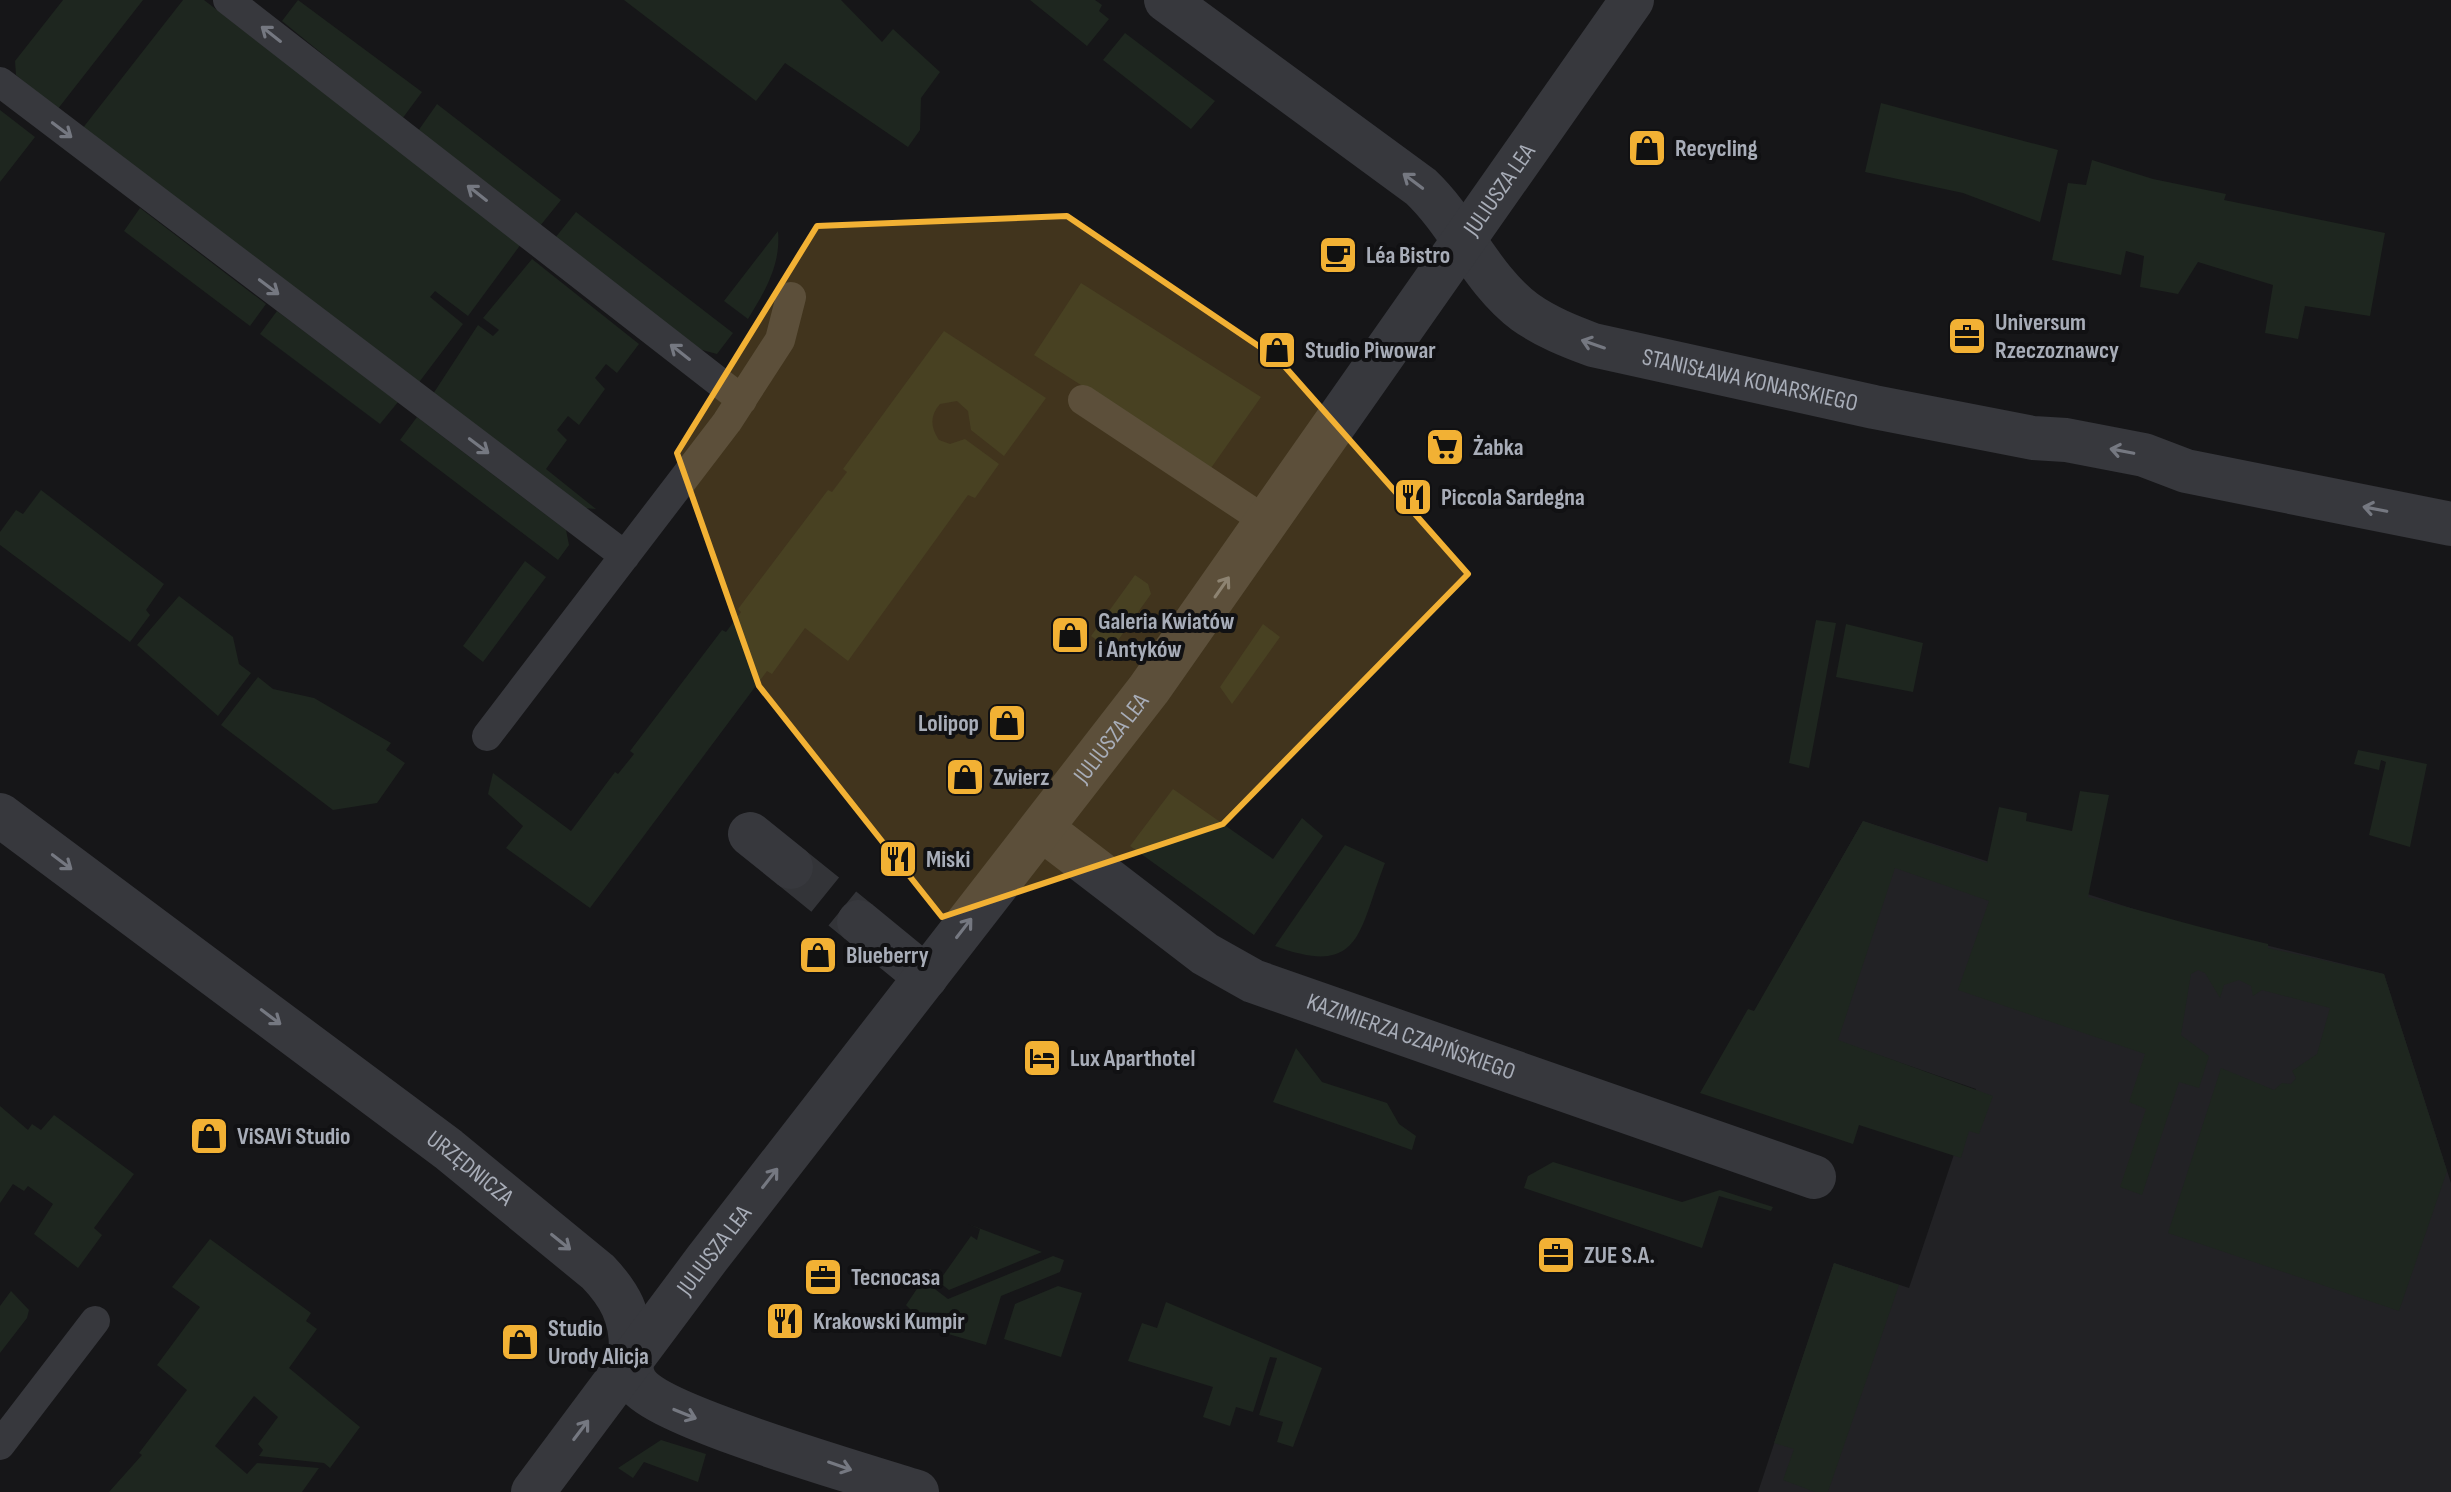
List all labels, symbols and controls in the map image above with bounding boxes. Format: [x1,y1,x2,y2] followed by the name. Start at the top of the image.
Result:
[261,25,282,42] one-way arrow
[51,121,72,138] one-way arrow
[1626,127,1668,169] shop icon: Recycling
[1675,134,1758,163] place label: Recycling
[1457,138,1542,242] street label: JULIUSZA LEA
[1403,173,1424,190] one-way arrow
[466,184,488,201] one-way arrow
[1317,234,1359,276] cafe icon: Léa Bistro
[1366,241,1450,270] place label: Léa Bistro
[258,279,279,296] one-way arrow
[1995,308,2119,365] place label: Universum Rzeczoznawcy
[1946,315,1988,357] office icon: Universum Rzeczoznawcy
[1256,329,1298,371] shop icon: Studio Piwowar
[1305,336,1436,365] place label: Studio Piwowar
[1581,336,1606,351] one-way arrow
[1639,342,1860,418] street label: STANISŁAWA KONARSKIEGO
[670,343,691,361] one-way arrow
[1424,426,1466,468] supermarket icon: Żabka
[1473,433,1524,462] place label: Żabka
[467,438,489,455] one-way arrow
[2109,442,2135,457] one-way arrow
[1392,476,1434,518] restaurant icon: Piccola Sardegna
[1441,483,1585,512] place label: Piccola Sardegna
[2362,500,2388,515] one-way arrow
[1214,576,1230,598] one-way arrow
[1098,607,1235,664] place label: Galeria Kwiatów i Antyków
[1049,614,1091,656] shop icon: Galeria Kwiatów i Antyków
[1067,687,1156,790] street label: JULIUSZA LEA
[986,702,1028,744] shop icon: Lolipop
[918,709,979,738] place label: Lolipop
[944,756,986,798] shop icon: Zwierz
[993,763,1050,792] place label: Zwierz
[877,838,919,880] restaurant icon: Miski
[926,845,970,874] place label: Miski
[51,853,73,870] one-way arrow
[956,918,973,939] one-way arrow
[797,934,839,976] shop icon: Blueberry
[846,941,929,970] place label: Blueberry
[1303,987,1519,1087] street label: KAZIMIERZA CZAPIŃSKIEGO
[260,1008,281,1025] one-way arrow
[1021,1037,1063,1079] hotel icon: Lux Aparthotel
[1070,1044,1195,1073] place label: Lux Aparthotel
[188,1115,230,1157] shop icon: ViSAVi Studio
[237,1122,350,1151] place label: ViSAVi Studio
[421,1124,520,1212] street label: URZĘDNICZA
[762,1168,779,1189] one-way arrow
[670,1199,758,1302] street label: JULIUSZA LEA
[550,1233,570,1251] one-way arrow
[1535,1234,1577,1276] office icon: ZUE S.A.
[1584,1241,1655,1270] place label: ZUE S.A.
[802,1256,844,1298] office icon: Tecnocasa
[851,1263,940,1292] place label: Tecnocasa
[764,1300,806,1342] restaurant icon: Krakowski Kumpir
[813,1307,965,1336] place label: Krakowski Kumpir
[548,1314,649,1371] place label: Studio Urody Alicja
[499,1321,541,1363] shop icon: Studio Urody Alicja
[672,1408,697,1423] one-way arrow
[572,1420,589,1442] one-way arrow
[828,1460,853,1475] one-way arrow

